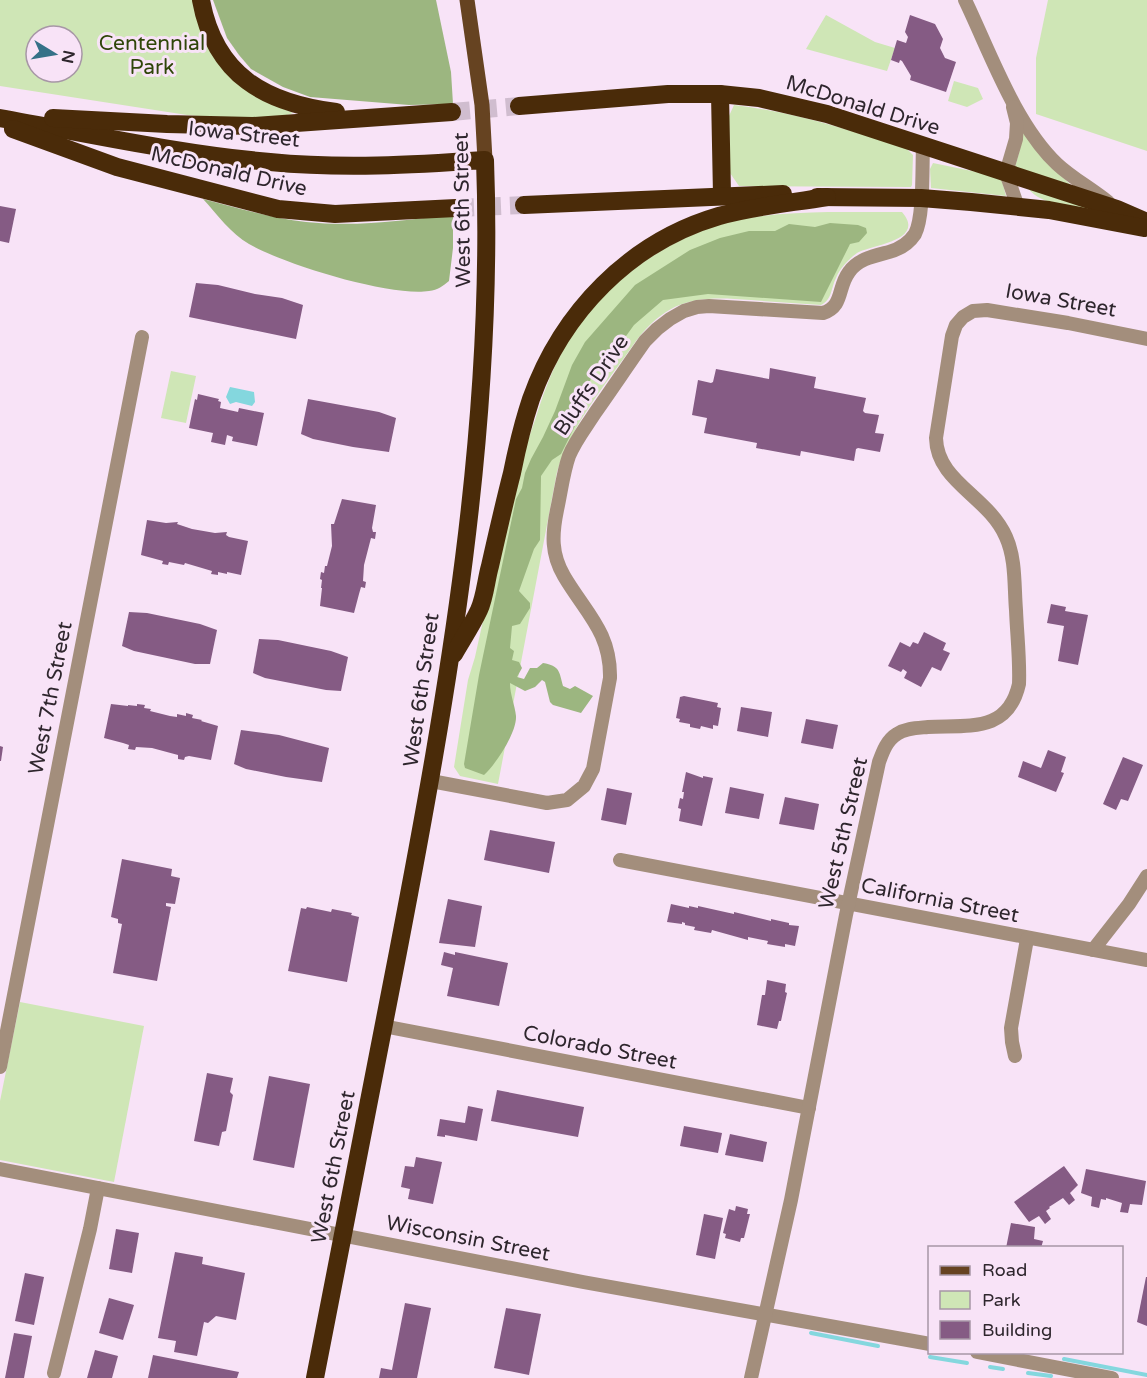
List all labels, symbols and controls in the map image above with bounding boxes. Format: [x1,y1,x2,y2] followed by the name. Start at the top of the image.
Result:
[24,24,84,84] north arrow
[99,31,205,80] park label: Centennial Park
[57,48,79,65] text: N
[783,70,943,141] street label: McDonald Drive
[187,116,301,153] street label: Iowa Street
[449,132,476,288] street label: West 6th Street
[148,141,310,202] street label: McDonald Drive
[1004,278,1118,323] street label: Iowa Street
[549,330,634,440] street label: Bluffs Drive
[398,612,445,769] street label: West 6th Street
[23,620,78,777] street label: West 7th Street
[814,755,873,912] street label: West 5th Street
[859,873,1021,928] street label: California Street
[521,1020,679,1075] street label: Colorado Street
[306,1089,361,1246] street label: West 6th Street
[384,1210,552,1267] street label: Wisconsin Street
[928,1246,1123,1354] legend
[982,1259,1027,1281] text: Road
[982,1289,1021,1311] text: Park
[982,1319,1052,1341] text: Building

